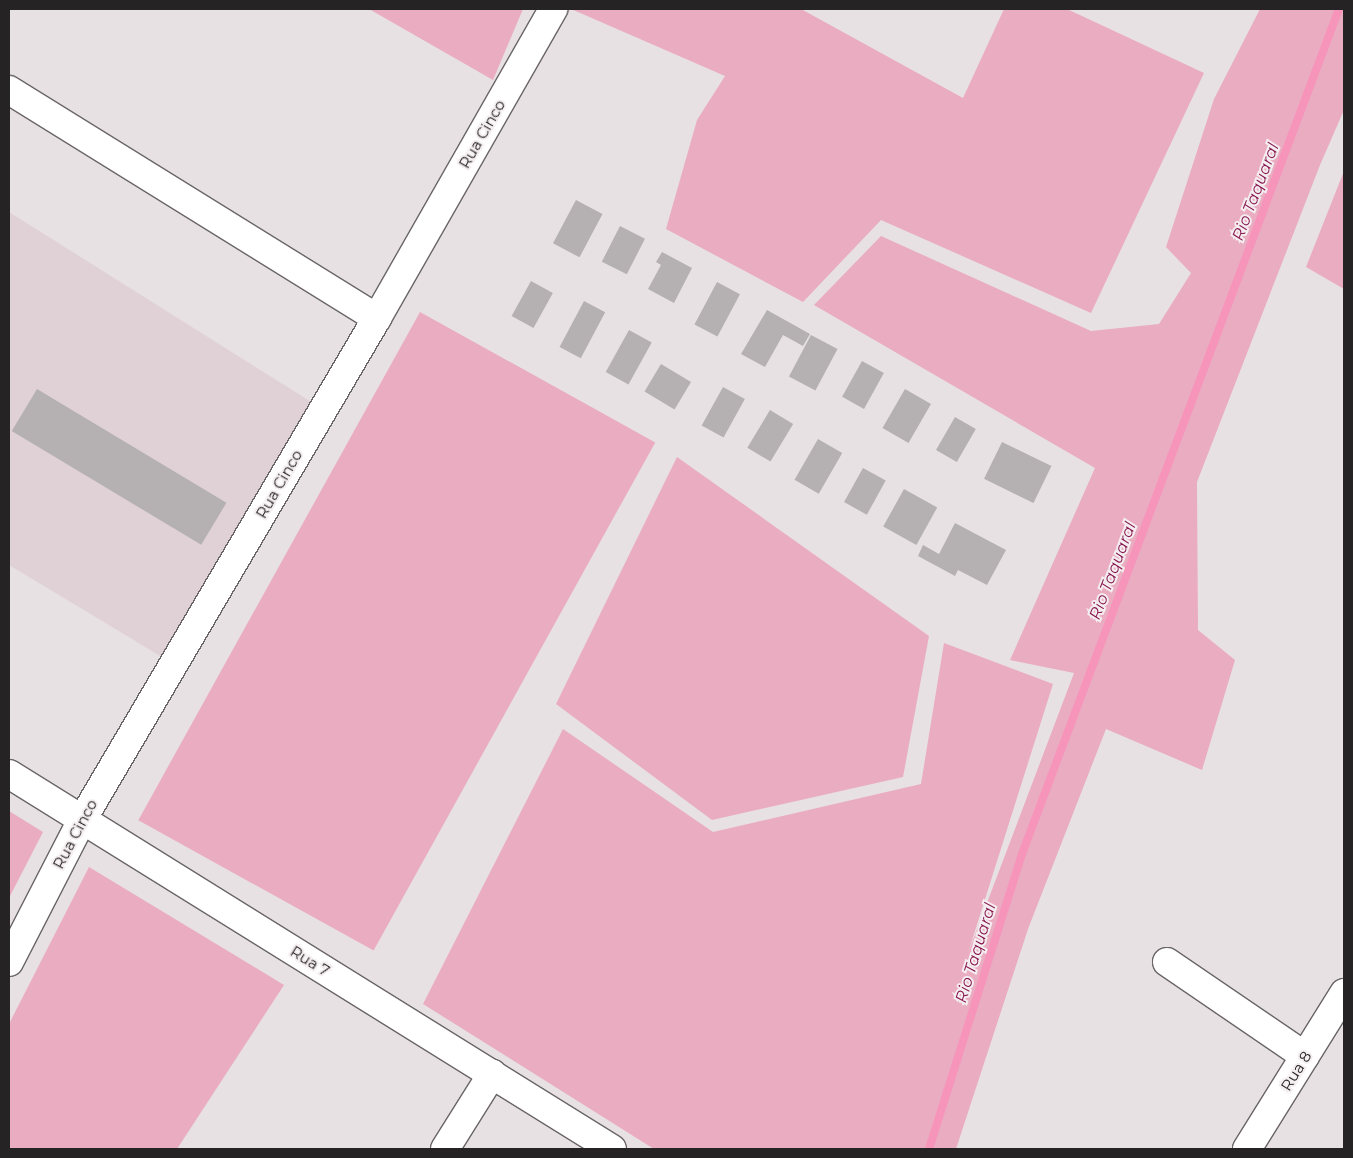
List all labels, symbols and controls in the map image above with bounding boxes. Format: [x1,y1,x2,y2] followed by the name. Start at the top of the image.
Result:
[455,96,509,172] street label: Rua Cinco
[1229,140,1283,244] water label: Rio Taquaral
[252,446,306,522] street label: Rua Cinco
[1086,519,1140,623] water label: Rio Taquaral
[49,796,101,872] street label: Rua Cinco
[952,901,1000,1005] water label: Rio Taquaral
[287,942,333,980] street label: Rua 7
[1277,1048,1315,1094] street label: Rua 8

